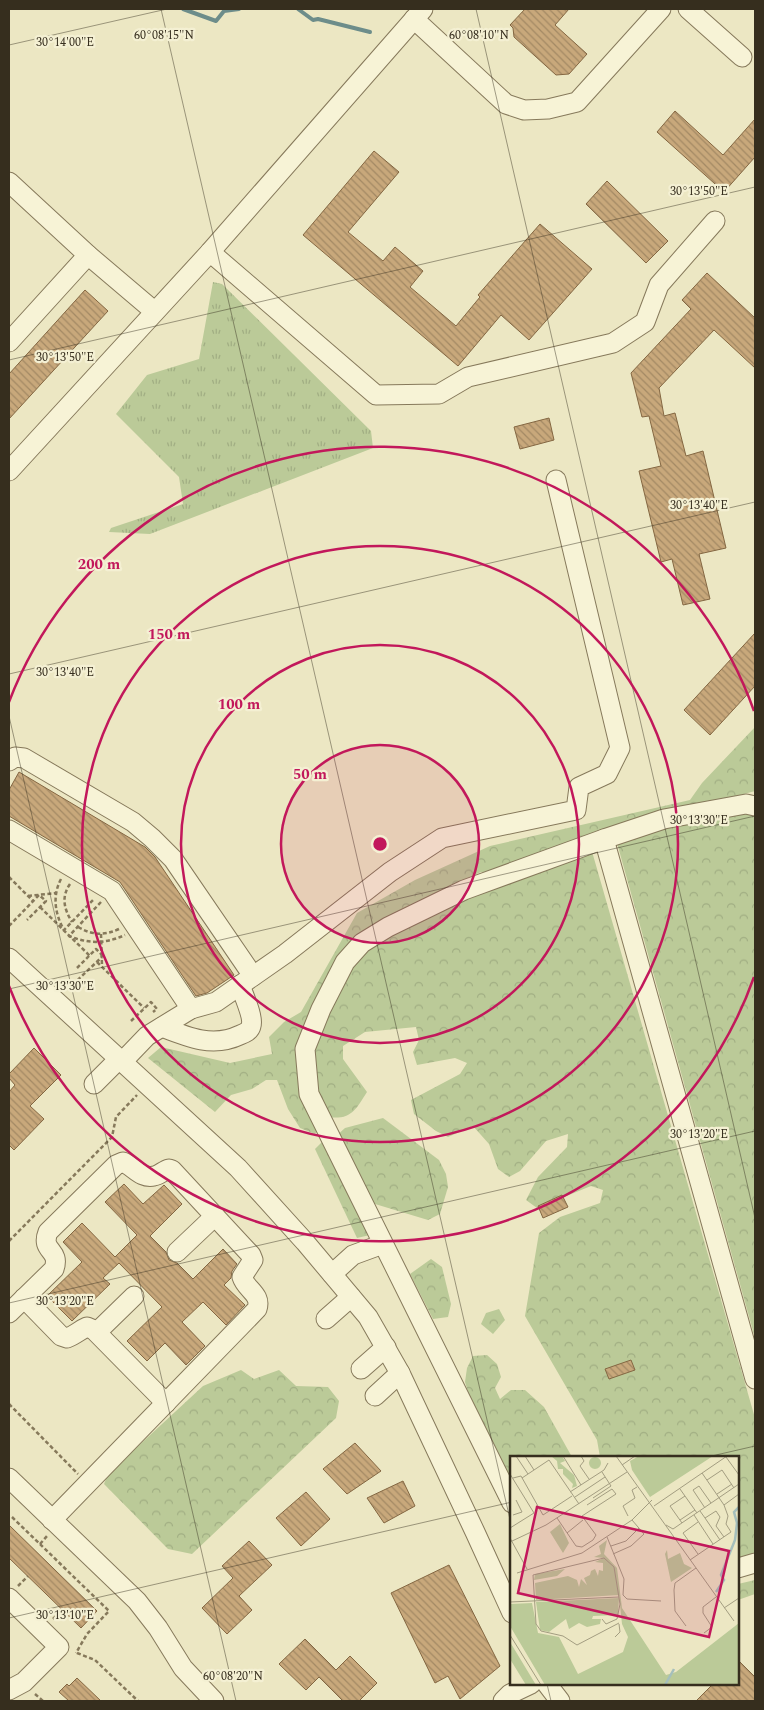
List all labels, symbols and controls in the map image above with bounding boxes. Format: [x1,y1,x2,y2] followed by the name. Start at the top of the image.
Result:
[134,26,194,45] text: 60°08'15"N
[449,26,509,45] text: 60°08'10"N
[36,33,94,52] text: 30°14'00"E
[670,182,728,201] text: 30°13'50"E
[36,348,94,367] text: 30°13'50"E
[670,496,728,515] text: 30°13'40"E
[78,553,121,576] text: 200 m
[148,623,191,646] text: 150 m
[36,663,94,682] text: 30°13'40"E
[218,693,261,716] text: 100 m
[293,763,328,786] text: 50 m
[670,811,728,830] text: 30°13'30"E
[371,835,389,853] centre of rings
[36,977,94,996] text: 30°13'30"E
[670,1125,728,1144] text: 30°13'20"E
[36,1292,94,1311] text: 30°13'20"E
[510,1456,739,1685] inset map
[36,1606,94,1625] text: 30°13'10"E
[203,1667,263,1686] text: 60°08'20"N

